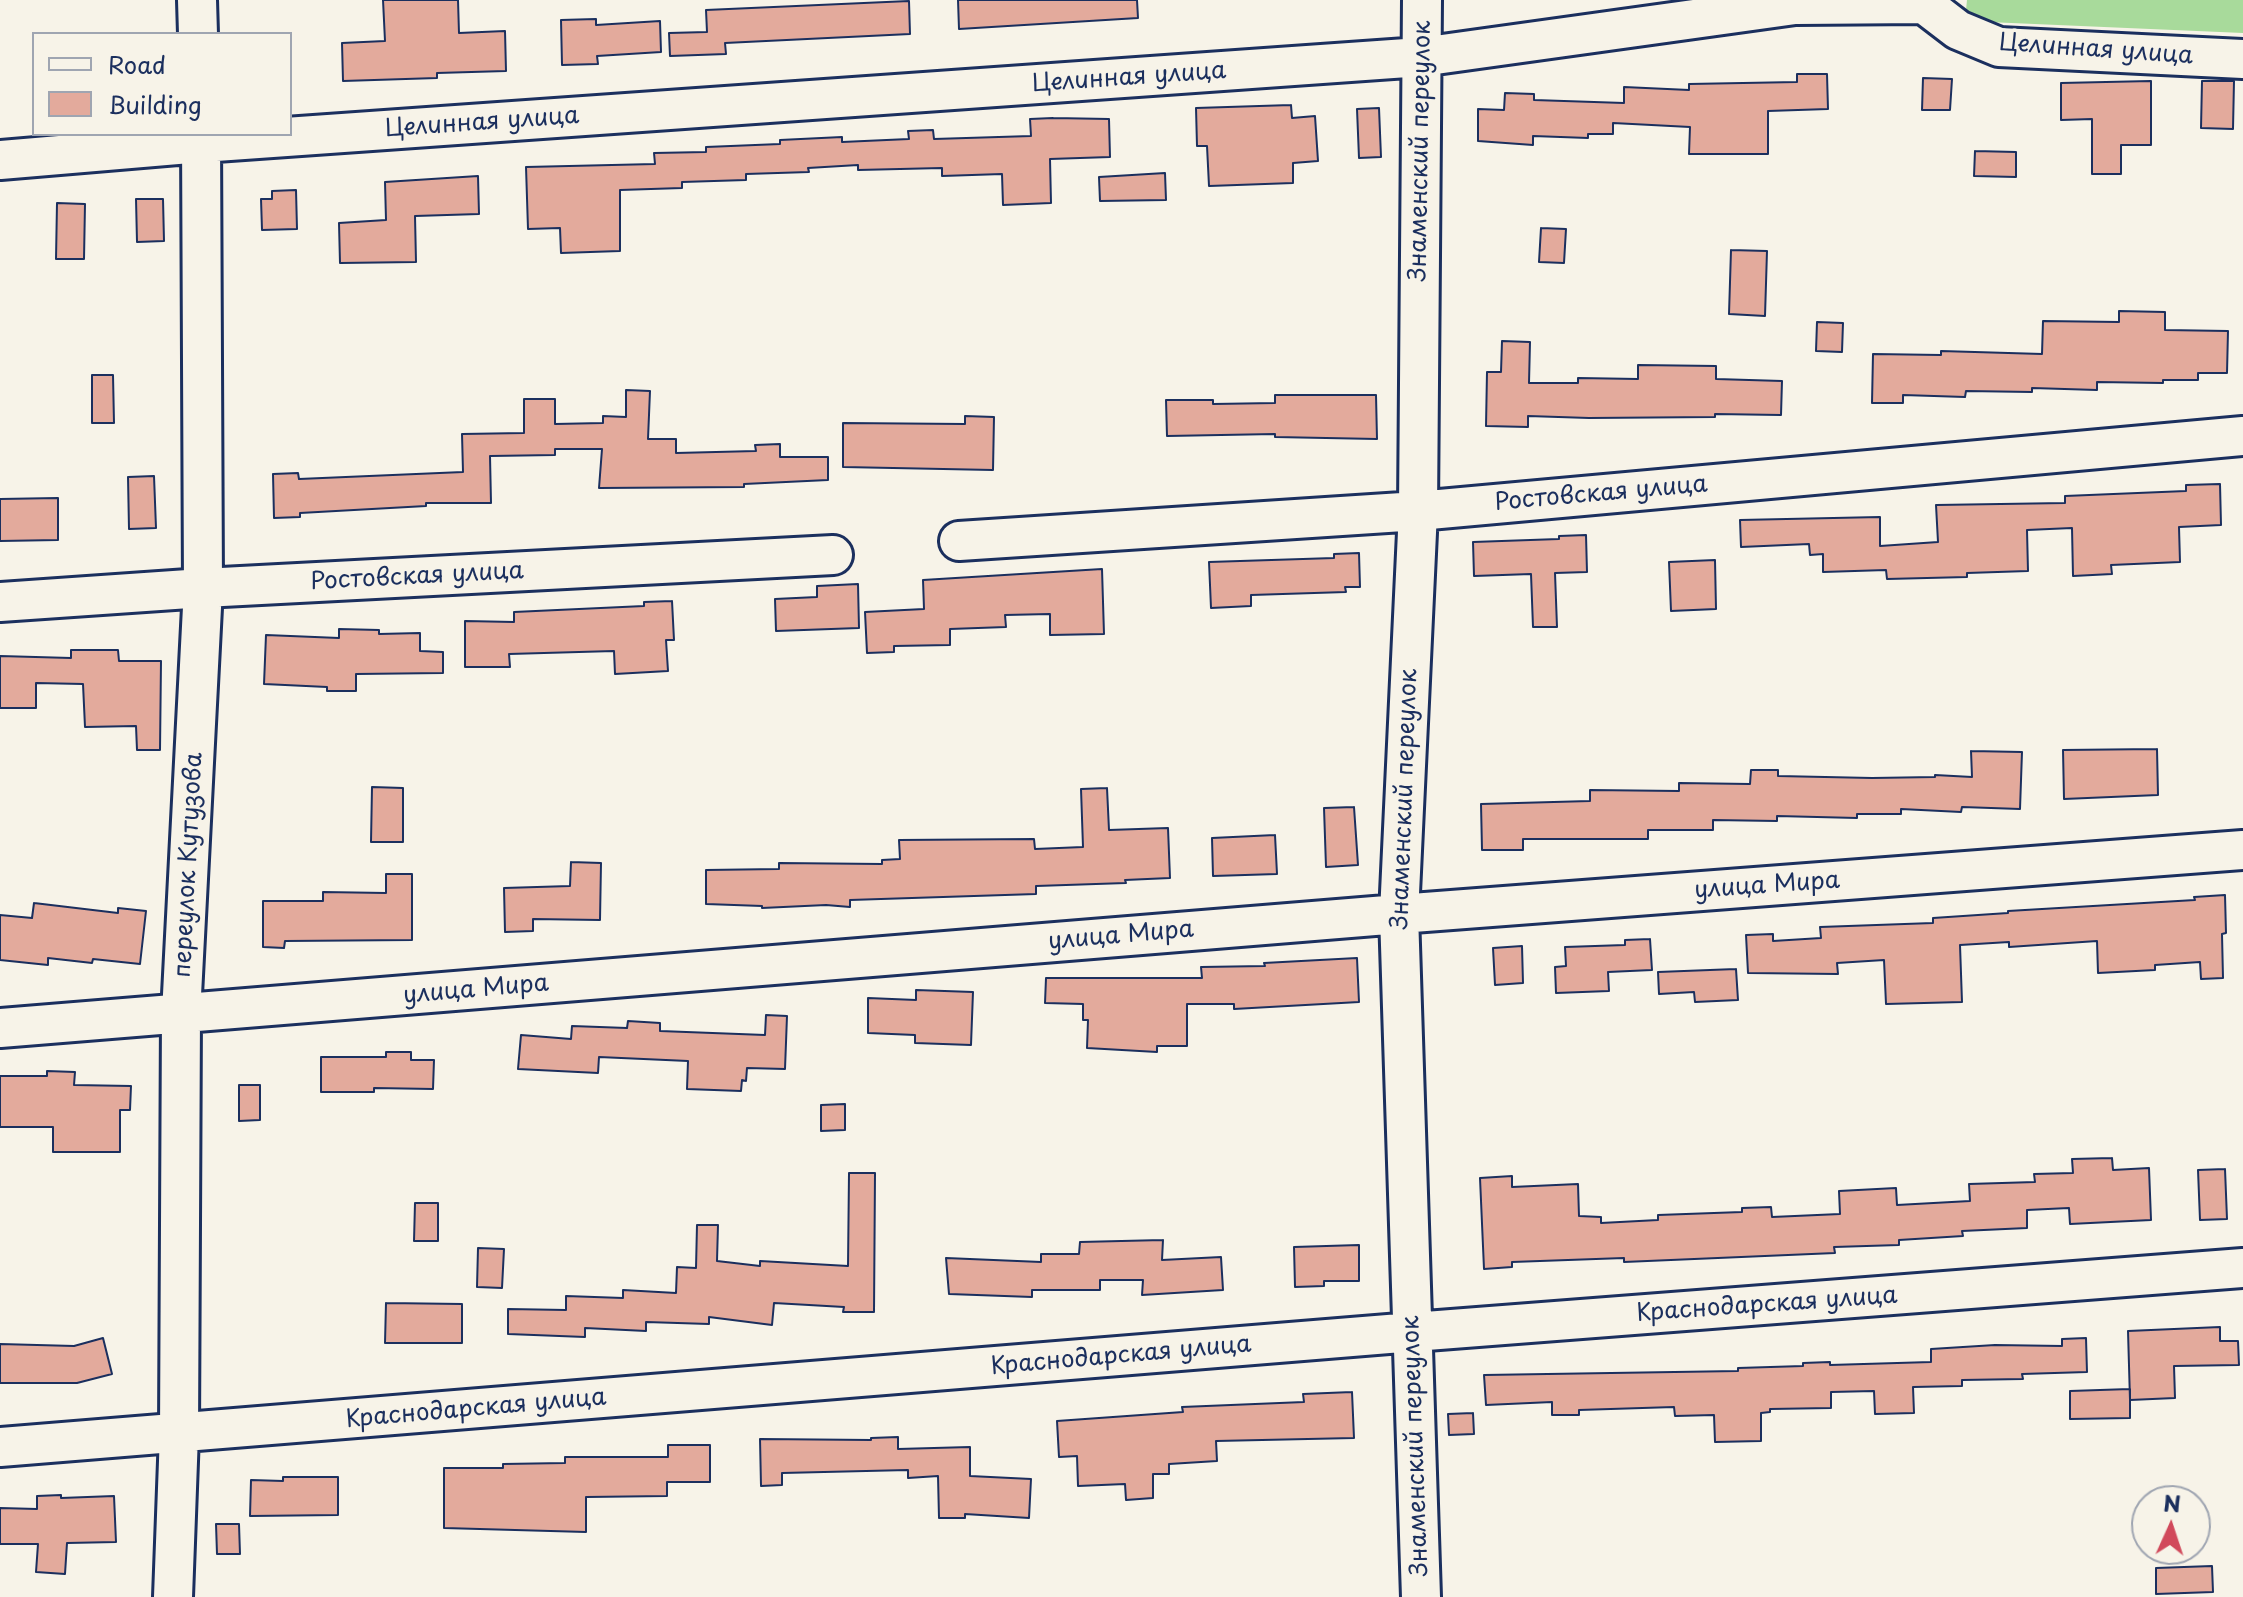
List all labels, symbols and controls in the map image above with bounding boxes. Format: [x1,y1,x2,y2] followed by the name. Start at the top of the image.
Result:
[1404,20,1438,282] street label: Знаменский переулок
[1998,29,2194,71] street label: Целинная улица
[32,32,292,136] legend
[108,46,166,82] text: Road
[1031,57,1227,99] street label: Целинная улица
[108,86,202,122] text: Building
[384,102,580,144] street label: Целинная улица
[1493,470,1709,518] street label: Ростовская улица
[310,557,524,597] street label: Ростовская улица
[1386,668,1424,930] street label: Знаменский переулок
[169,752,209,978] street label: переулок Кутузова
[1693,867,1841,905] street label: улица Мира
[1047,915,1195,957] street label: улица Мира
[402,969,550,1011] street label: улица Мира
[1636,1282,1898,1328] street label: Краснодарская улица
[1397,1315,1435,1577] street label: Знаменский переулок
[990,1330,1252,1382] street label: Краснодарская улица
[345,1383,607,1435] street label: Краснодарская улица
[2131,1485,2211,1565] north arrow
[2163,1486,2182,1519] text: N

